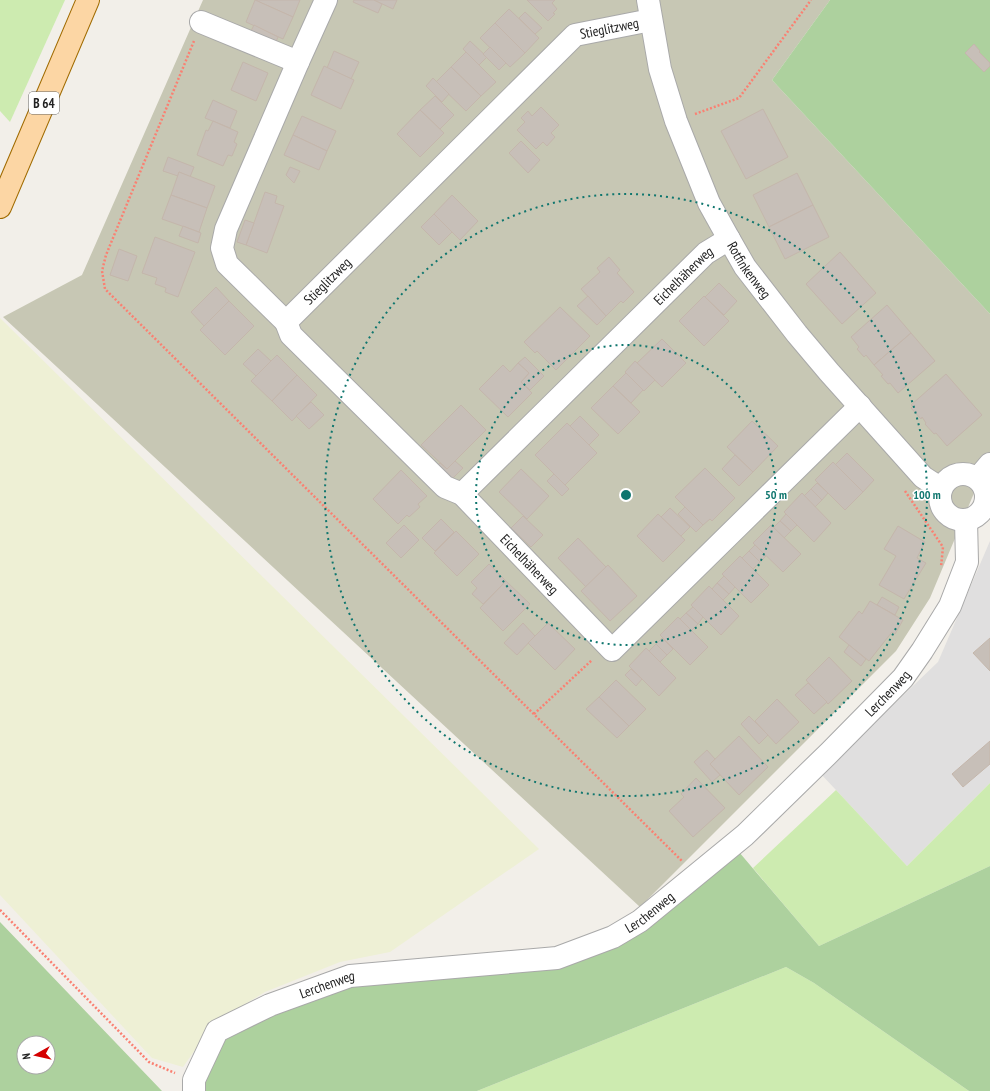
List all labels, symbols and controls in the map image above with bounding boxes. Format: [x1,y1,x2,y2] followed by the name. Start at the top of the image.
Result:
[578,14,640,43] street label: Stieglitzweg
[29,92,59,114] road number: B 64
[723,238,775,302] street label: Rotfinkenweg
[650,242,716,309] street label: Eichelhäherweg
[300,254,355,308] street label: Stieglitzweg
[765,487,787,502] text: 50 m
[913,487,941,502] text: 100 m
[619,488,633,502] centre of rings
[496,530,563,598] street label: Eichelhäherweg
[861,667,915,720] street label: Lerchenweg
[622,888,678,937] street label: Lerchenweg
[297,967,355,1003] street label: Lerchenweg
[16,1035,56,1075] north arrow
[19,1052,33,1060] text: N

